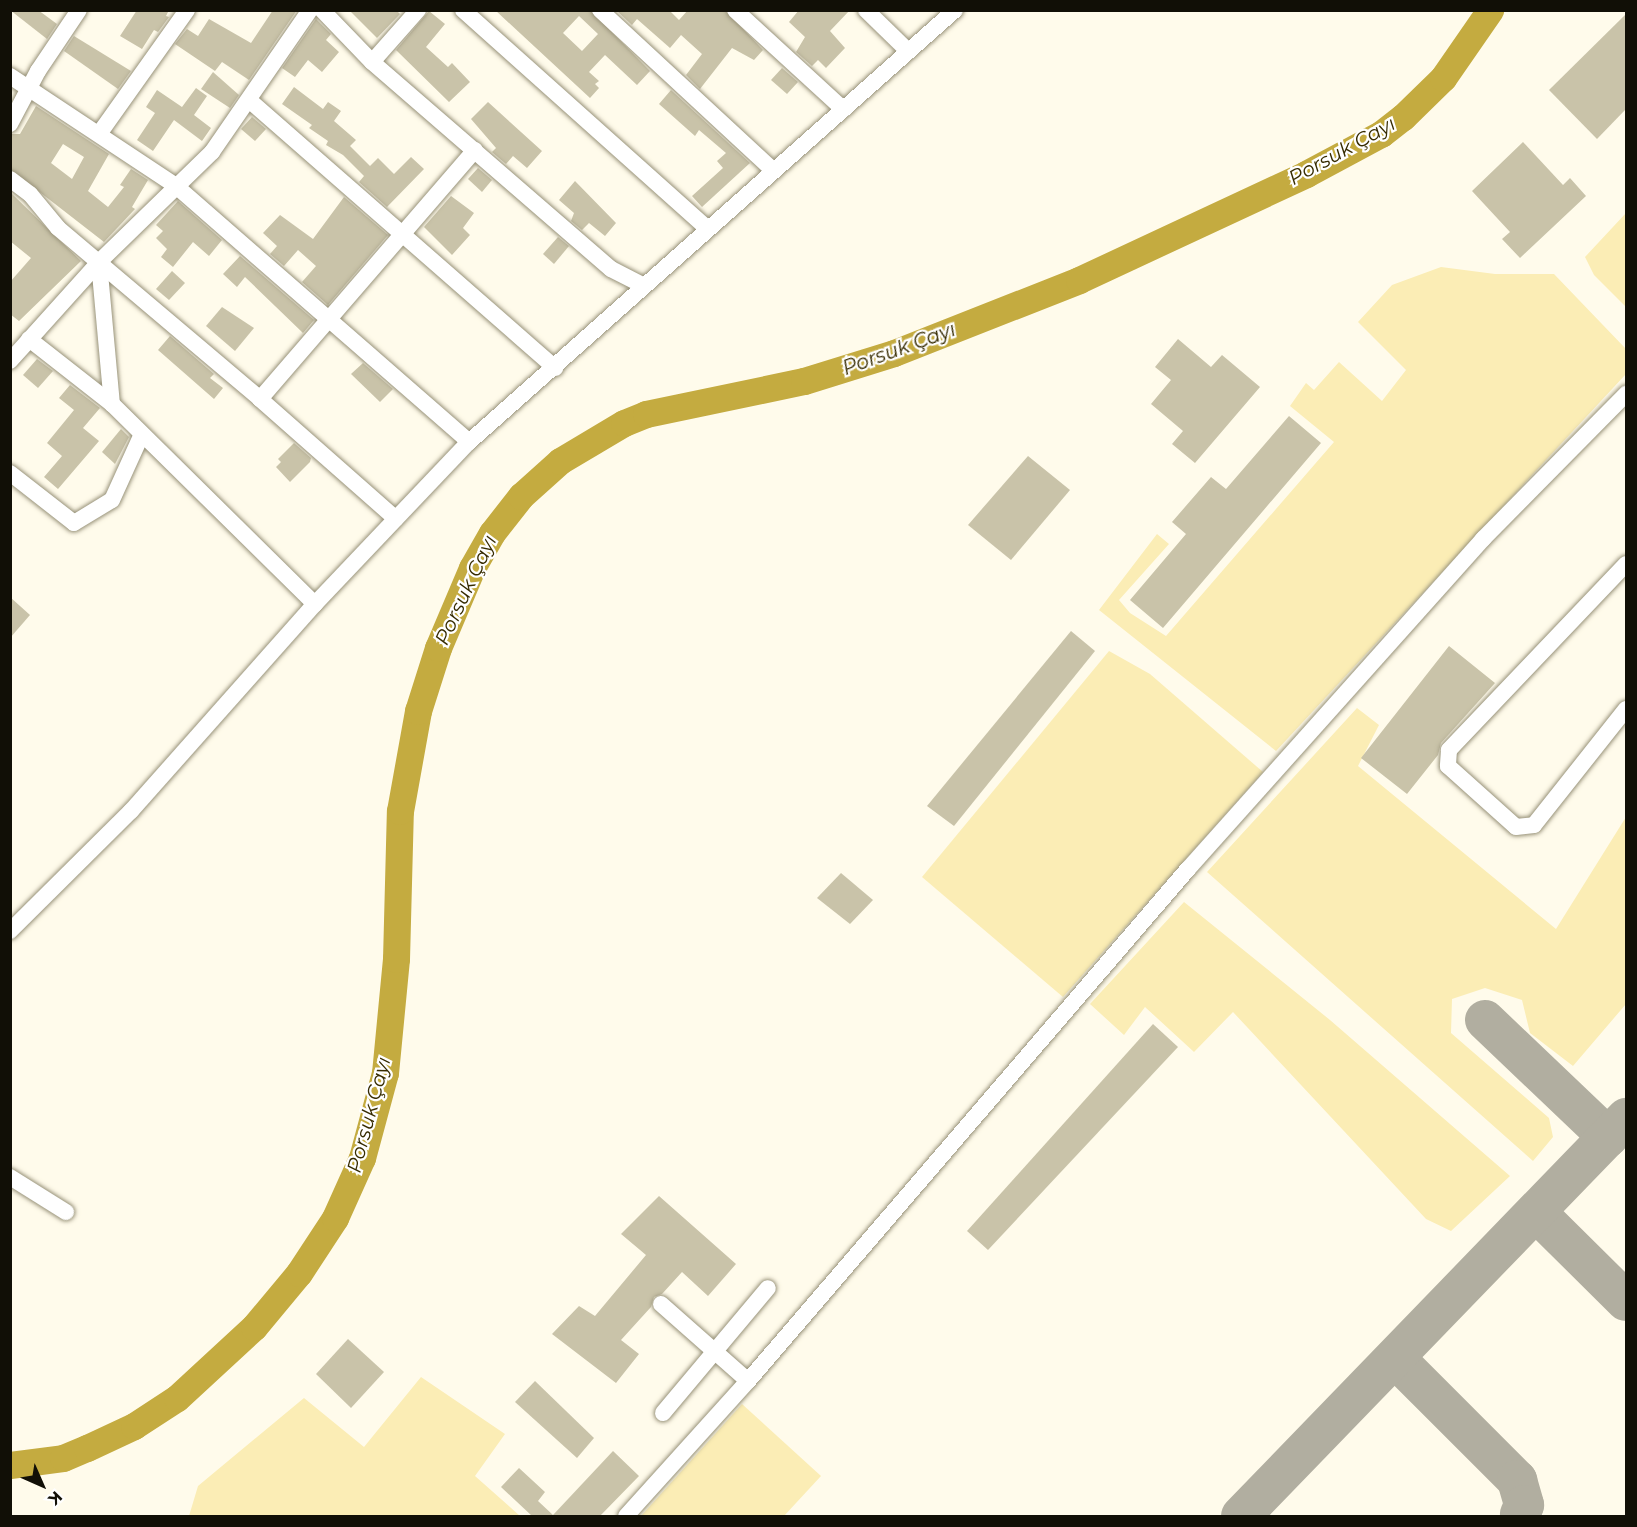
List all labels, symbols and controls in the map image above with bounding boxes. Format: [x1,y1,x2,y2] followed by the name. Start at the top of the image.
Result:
[1284,112,1400,190] water label: Porsuk Çayı
[839,317,959,381] water label: Porsuk Çayı
[430,531,502,649] water label: Porsuk Çayı
[342,1055,396,1175] water label: Porsuk Çayı
[12,1455,72,1515] north arrow
[44,1487,66,1509] text: K

